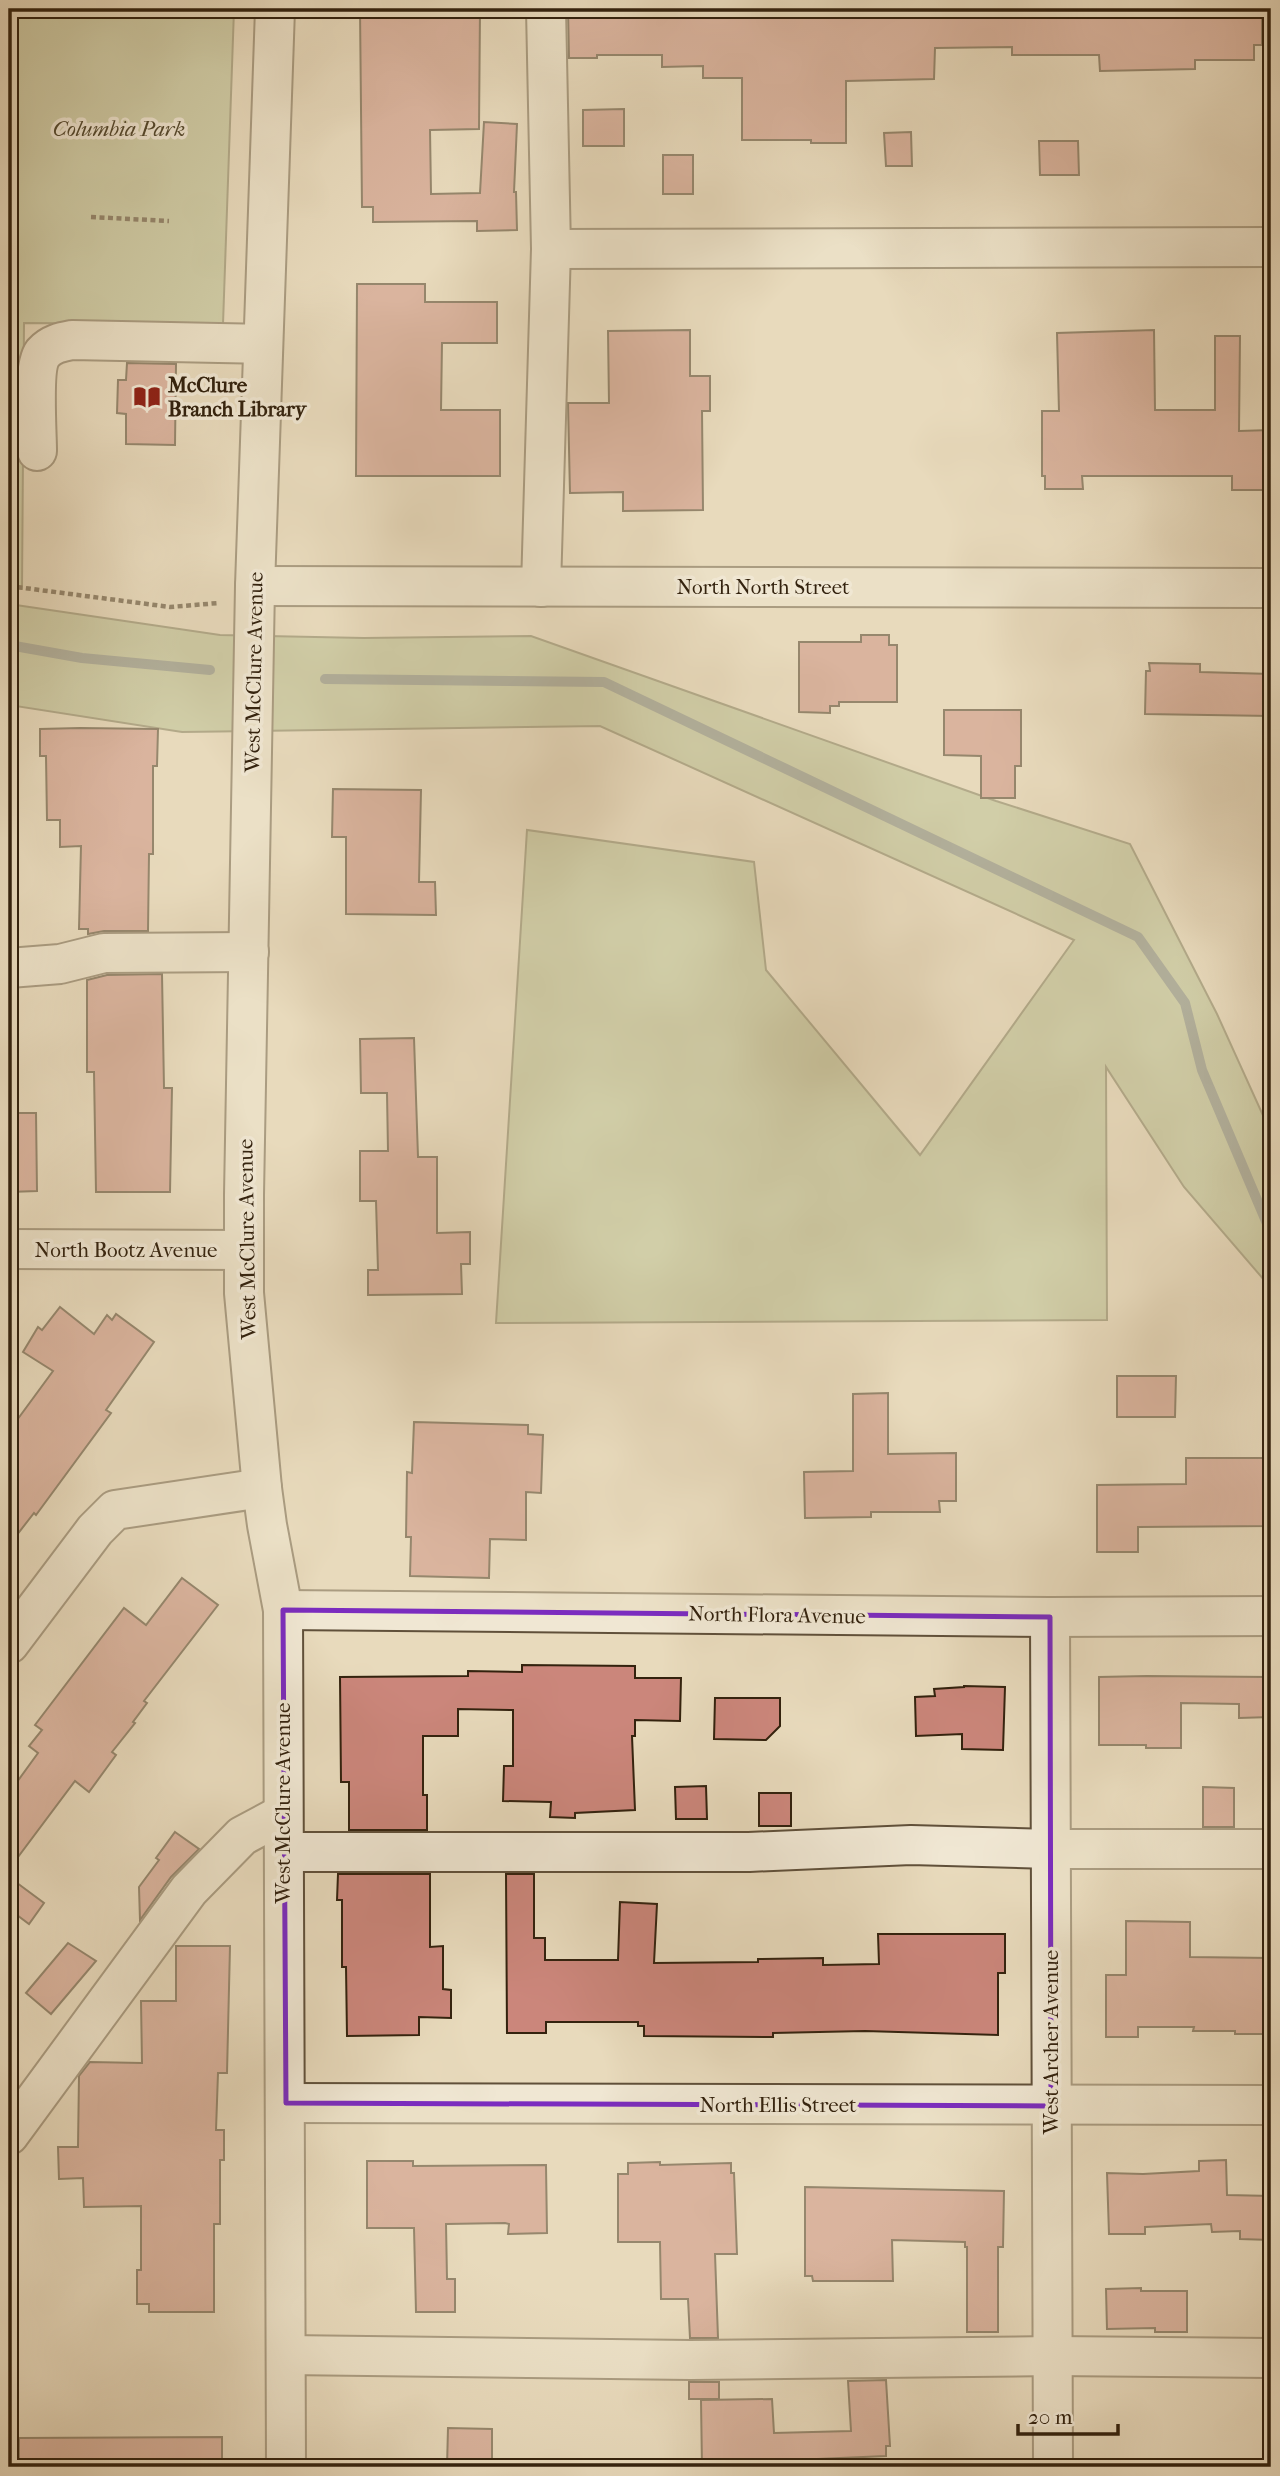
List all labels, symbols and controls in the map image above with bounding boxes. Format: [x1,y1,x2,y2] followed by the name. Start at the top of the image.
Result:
[53,117,185,141] park label: Columbia Park
[167,373,308,421] place label: McClure Branch Library
[132,382,162,412] library icon: McClure Branch Library
[240,571,268,774] street label: West McClure Avenue
[676,575,850,599] street label: North North Street
[233,1138,261,1341] street label: West McClure Avenue
[35,1238,217,1262] street label: North Bootz Avenue
[688,1601,866,1629] street label: North Flora Avenue
[271,1703,295,1904] street label: West McClure Avenue
[1039,1950,1063,2135] street label: West Archer Avenue
[699,2093,857,2117] street label: North Ellis Street
[1018,2392,1117,2436] scale bar
[1028,2405,1073,2429] text: 20 m

